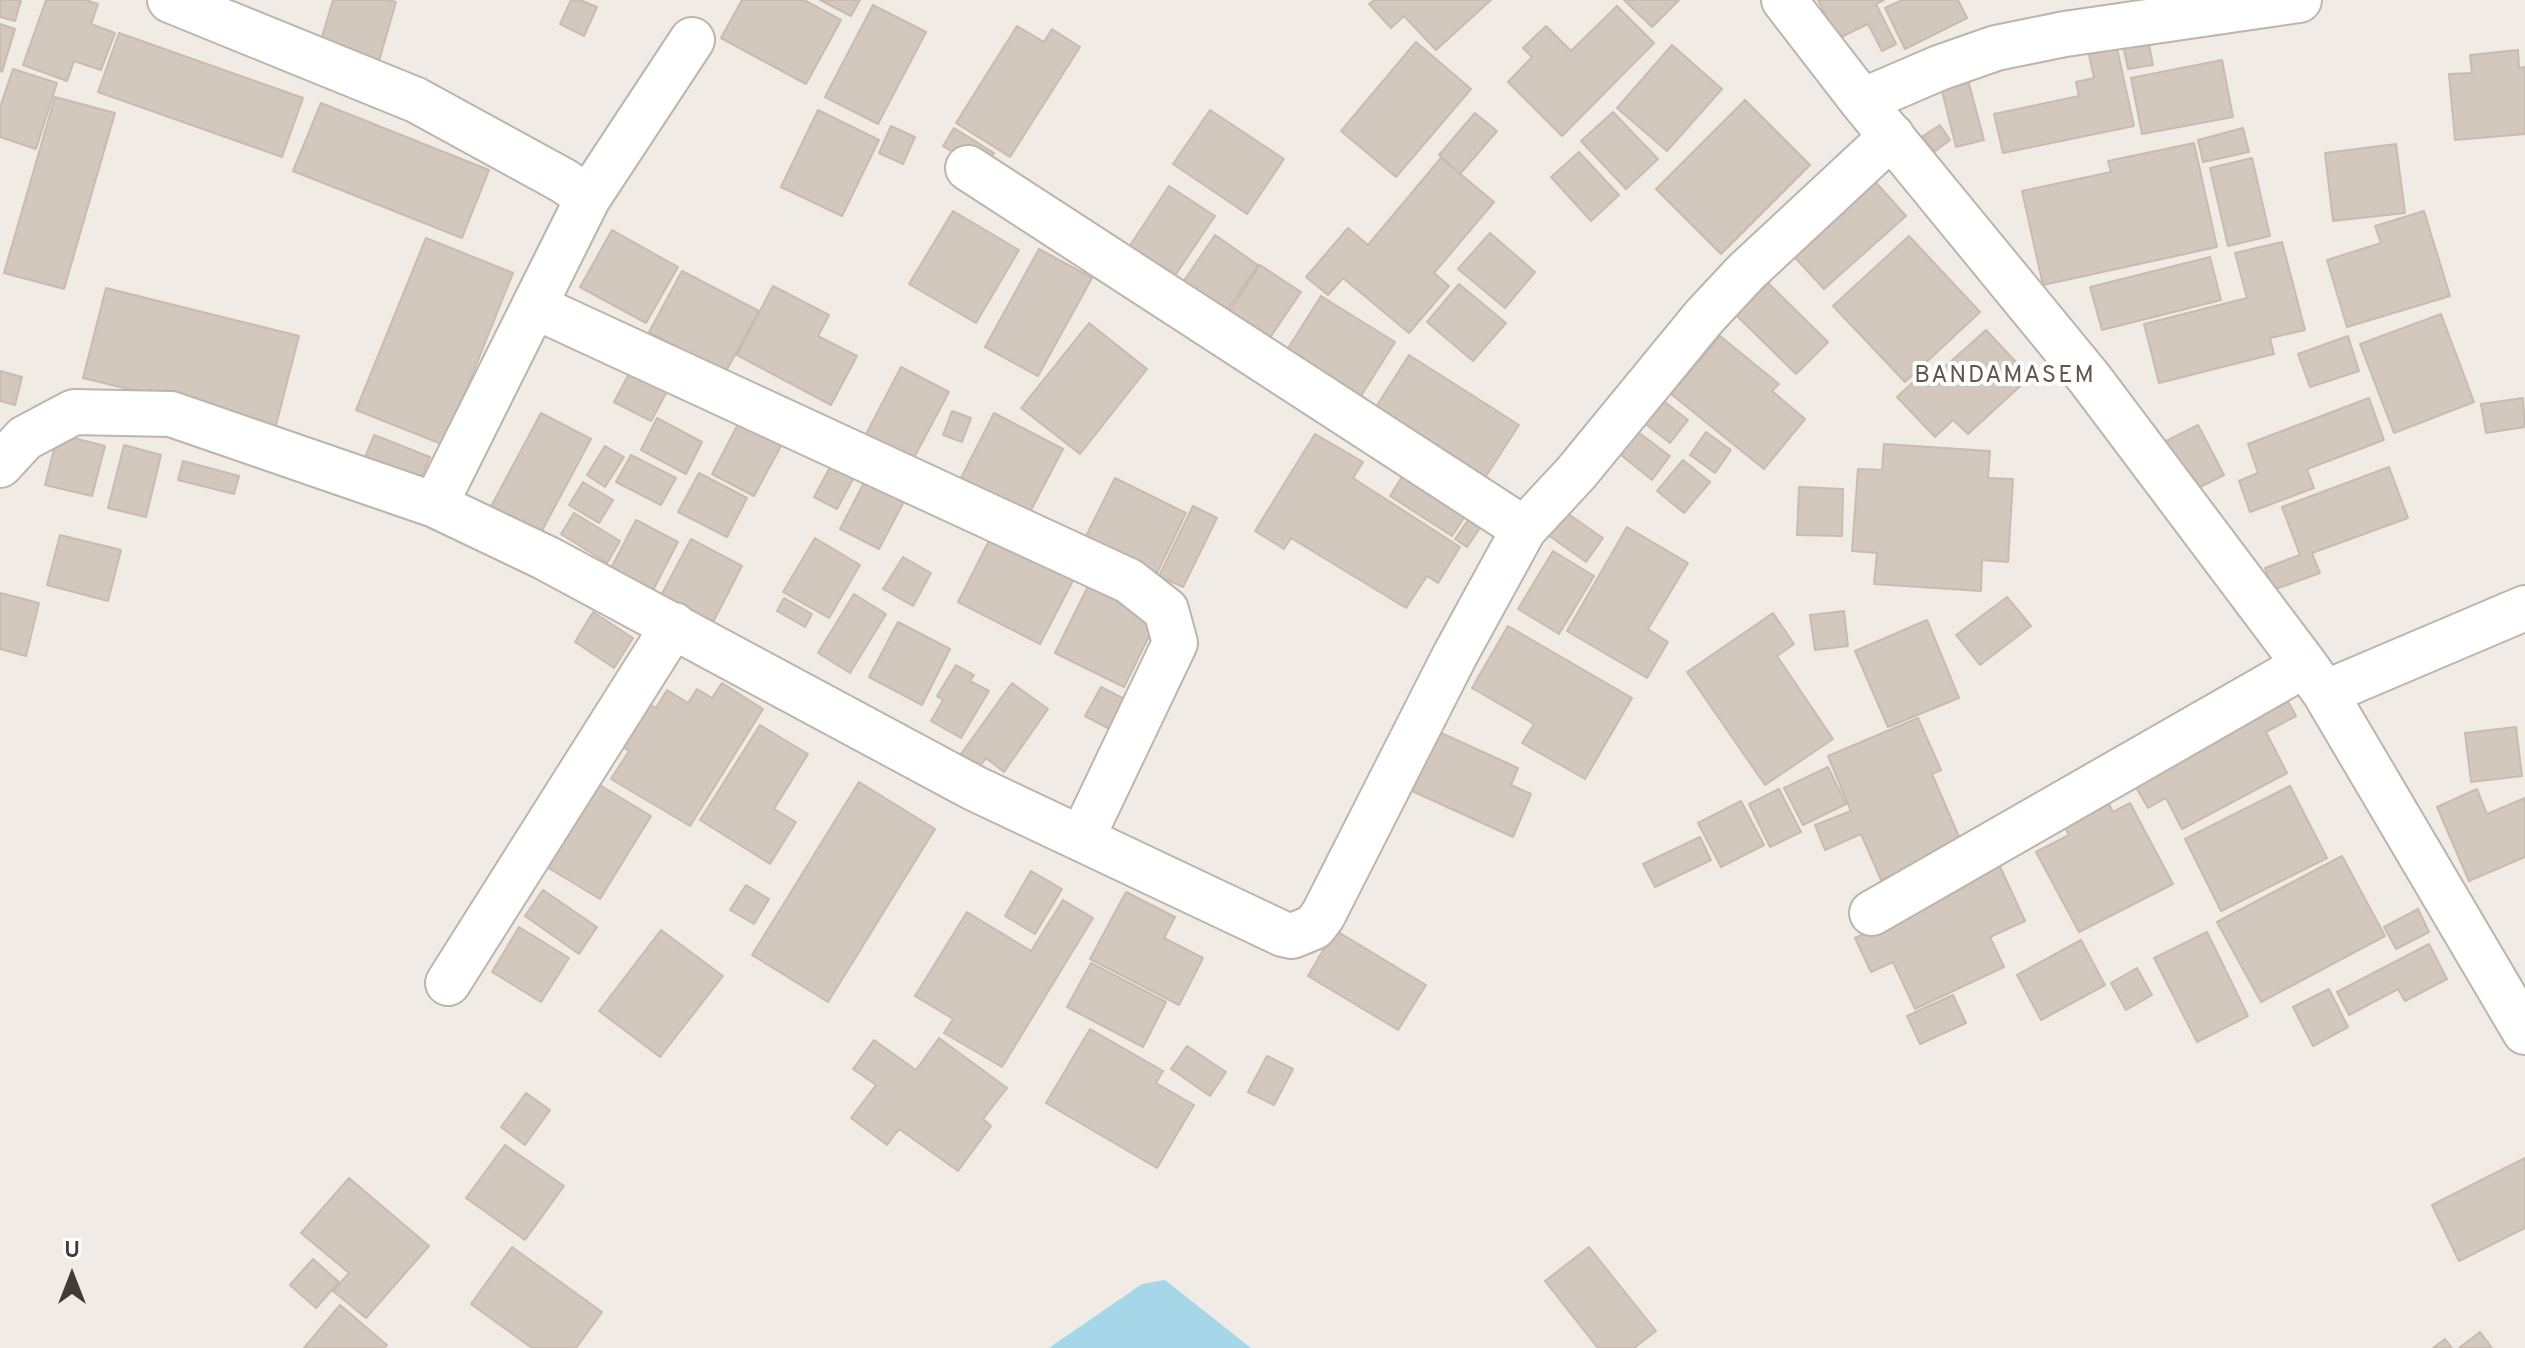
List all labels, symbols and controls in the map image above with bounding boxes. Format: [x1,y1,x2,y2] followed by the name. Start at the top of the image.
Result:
[1914,363,2096,391] district label: BANDAMASEM
[32,1236,112,1316] north arrow
[64,1238,80,1265] text: U

